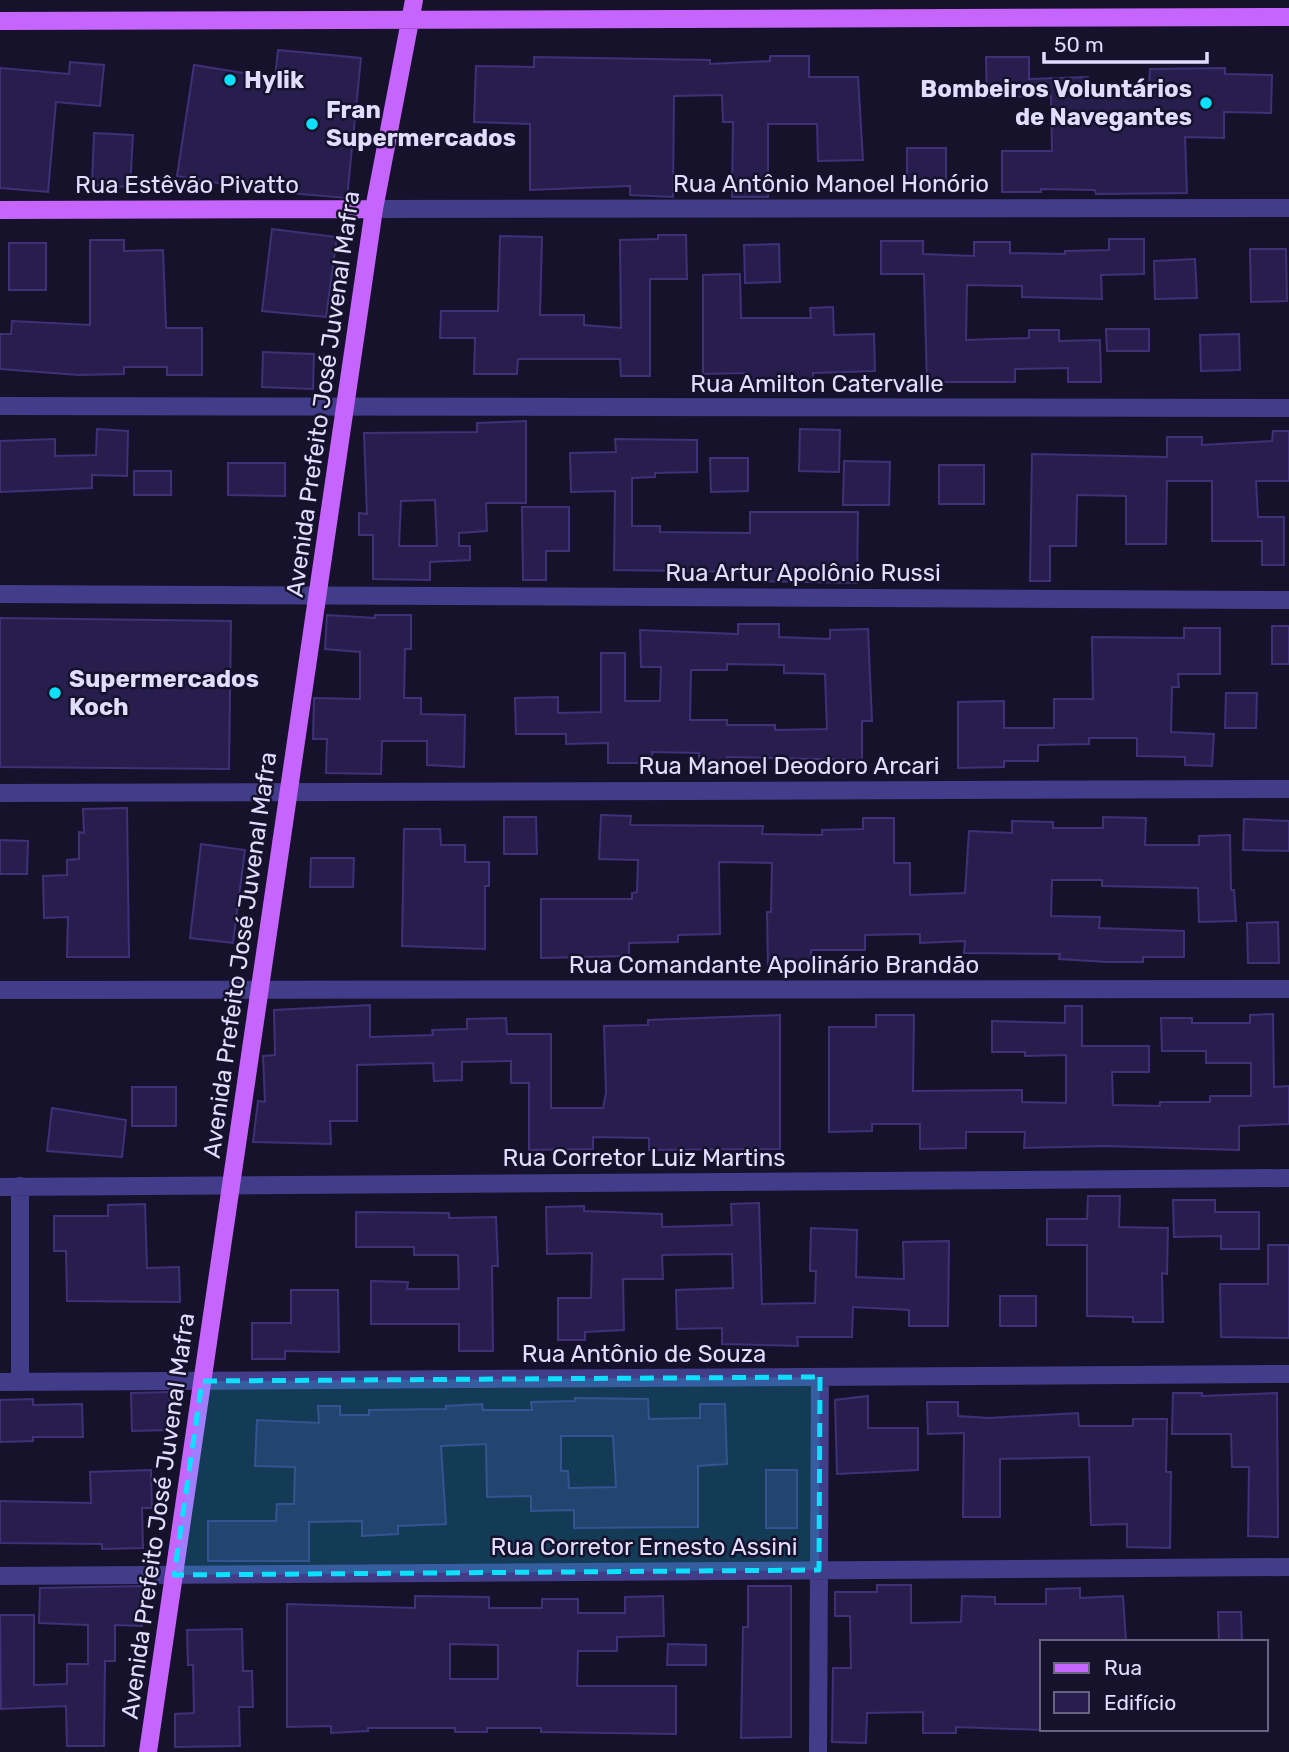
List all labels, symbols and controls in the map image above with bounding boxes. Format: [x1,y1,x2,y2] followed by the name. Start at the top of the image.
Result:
[1044,21,1207,65] scale bar
[1054,32,1104,57] text: 50 m
[244,66,304,94] place label: Hylik
[222,72,238,88] marker: Hylik
[920,75,1192,131] place label: Bombeiros Voluntários de Navegantes
[1198,95,1214,111] marker: Bombeiros Voluntários de Navegantes
[326,96,516,152] place label: Fran Supermercados
[304,116,320,132] marker: Fran Supermercados
[673,170,989,198] street label: Rua Antônio Manoel Honório
[75,171,299,199] street label: Rua Estêvão Pivatto
[281,189,365,599] street label: Avenida Prefeito José Juvenal Mafra
[690,370,944,398] street label: Rua Amilton Catervalle
[665,559,941,587] street label: Rua Artur Apolônio Russi
[69,665,259,721] place label: Supermercados Koch
[47,685,63,701] marker: Supermercados Koch
[198,750,282,1160] street label: Avenida Prefeito José Juvenal Mafra
[638,752,940,780] street label: Rua Manoel Deodoro Arcari
[569,951,979,979] street label: Rua Comandante Apolinário Brandão
[503,1144,785,1172] street label: Rua Corretor Luiz Martins
[116,1311,200,1721] street label: Avenida Prefeito José Juvenal Mafra
[522,1340,766,1368] street label: Rua Antônio de Souza
[490,1533,798,1561] street label: Rua Corretor Ernesto Assini
[1040,1640,1268,1731] legend
[1104,1655,1142,1680] text: Rua
[1104,1690,1176,1715] text: Edifício

